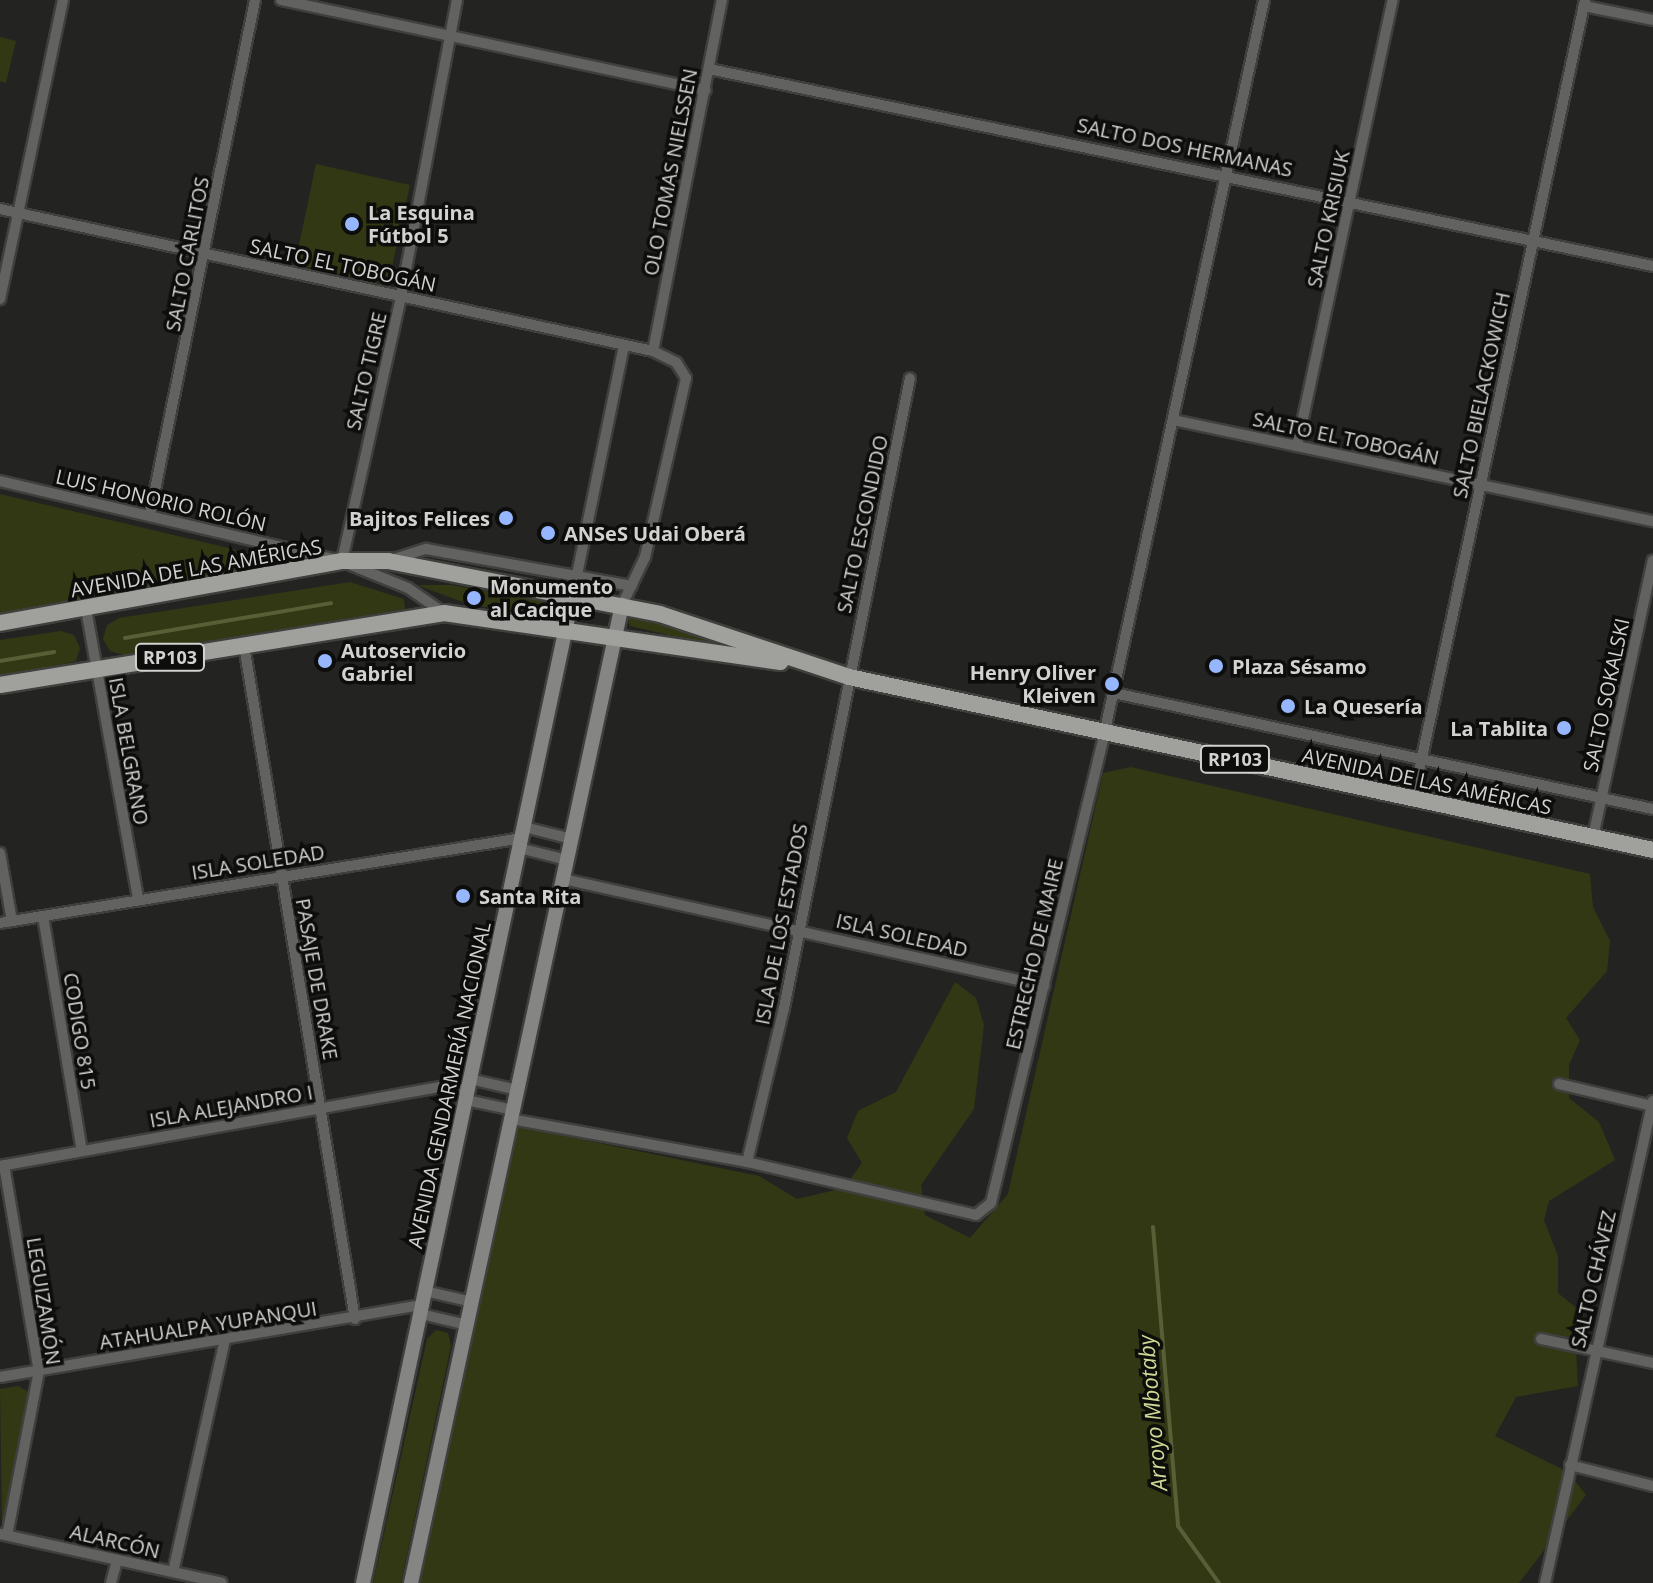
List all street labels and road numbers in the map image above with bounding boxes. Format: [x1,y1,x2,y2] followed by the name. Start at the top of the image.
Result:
[638,66,702,278] street label: OLO TOMAS NIELSSEN
[1075,112,1295,182] street label: SALTO DOS HERMANAS
[1302,148,1354,290] street label: SALTO KRISIUK
[160,175,214,333] street label: SALTO CARLITOS
[248,234,438,296] street label: SALTO EL TOBOGÁN
[1447,290,1515,500] street label: SALTO BIELACKOWICH
[341,310,391,432] street label: SALTO TIGRE
[1251,407,1441,469] street label: SALTO EL TOBOGÁN
[831,433,893,615] street label: SALTO ESCONDIDO
[53,464,269,536] street label: LUIS HONORIO ROLÓN
[69,534,323,602] street label: AVENIDA DE LAS AMÉRICAS
[1578,616,1634,774] street label: SALTO SOKALSKI
[134,643,206,671] road number: RP103
[104,675,154,827] street label: ISLA BELGRANO
[1300,743,1554,819] street label: AVENIDA DE LAS AMÉRICAS
[1199,745,1271,773] road number: RP103
[750,821,812,1027] street label: ISLA DE LOS ESTADOS
[190,840,326,884] street label: ISLA SOLEDAD
[1000,856,1068,1052] street label: ESTRECHO DE MAIRE
[291,896,343,1062] street label: PASAJE DE DRAKE
[834,908,970,962] street label: ISLA SOLEDAD
[403,919,495,1251] street label: AVENIDA GENDARMERÍA NACIONAL
[59,971,101,1091] street label: CODIGO 815
[148,1080,314,1132] street label: ISLA ALEJANDRO I
[1566,1208,1620,1350] street label: SALTO CHÁVEZ
[22,1235,66,1367] street label: LEGUIZAMÓN
[98,1296,318,1354] street label: ATAHUALPA YUPANQUI
[68,1519,162,1563] street label: ALARCÓN

